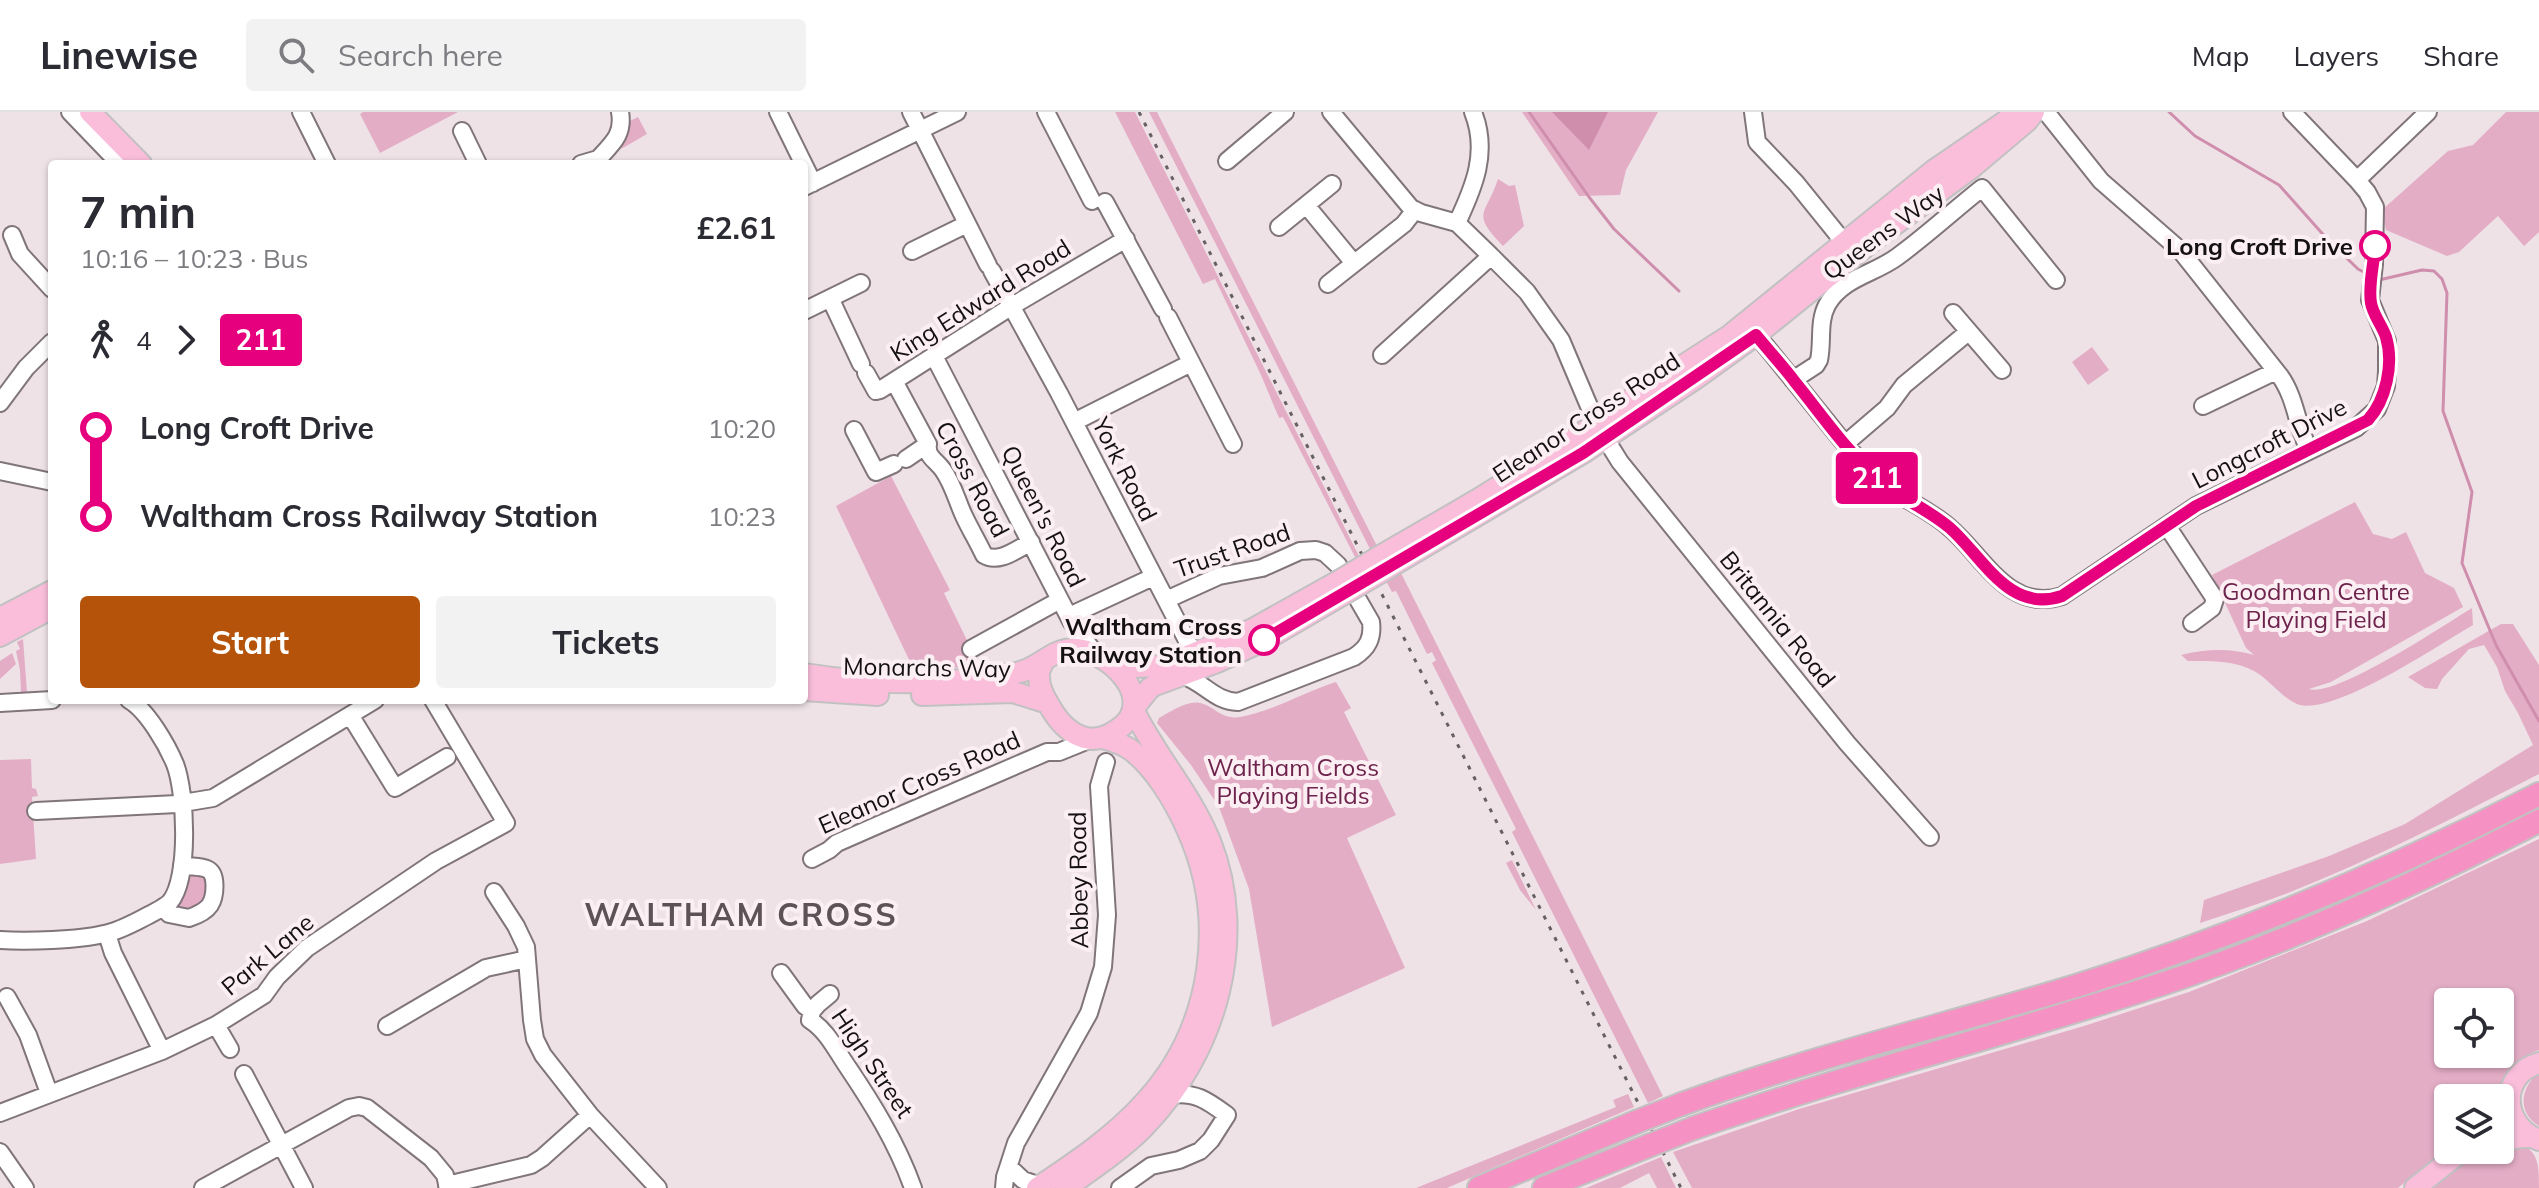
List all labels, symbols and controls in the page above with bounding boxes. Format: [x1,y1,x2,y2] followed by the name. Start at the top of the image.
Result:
[246,19,806,91] search box
[40,31,198,79] text: Linewise
[274,33,318,77] icon: search
[338,36,503,74] text: Search here
[2192,38,2249,73] text: Map
[2293,38,2379,73] text: Layers
[2423,38,2499,73] text: Share
[1816,178,1950,286] street label: Queens Way
[80,184,196,239] text: 7 min
[697,209,776,247] text: £2.61
[2166,231,2353,261] place label: Long Croft Drive
[2360,231,2390,261] marker: Long Croft Drive
[884,232,1076,368] street label: King Edward Road
[80,242,309,275] text: 10:16 – 10:23 · Bus
[80,318,124,362] icon: walk
[164,318,208,362] icon: forward
[236,322,286,357] text: 211
[136,324,152,357] text: 4
[1487,345,1685,489] street label: Eleanor Cross Road
[2187,391,2351,495] street label: Longcroft Drive
[140,409,374,447] text: Long Croft Drive
[1086,411,1164,526] street label: York Road
[708,412,776,445] text: 10:20
[930,416,1016,542] street label: Cross Road
[995,440,1093,592] street label: Queen's Road
[1831,452,1923,504] line badge: 211
[1852,460,1902,495] text: 211
[140,497,598,535] text: Waltham Cross Railway Station
[708,500,776,533] text: 10:23
[1170,516,1294,584] street label: Trust Road
[1714,545,1842,693] street label: Britannia Road
[2222,576,2410,634] park label: Goodman Centre Playing Field
[80,596,420,688] button: Start
[436,596,776,688] button: Tickets
[1059,611,1242,669] place label: Waltham Cross Railway Station
[1249,625,1279,655] marker: Waltham Cross Railway Station
[843,651,1011,683] street label: Monarchs Way
[813,724,1025,840] street label: Eleanor Cross Road
[1207,752,1379,810] park label: Waltham Cross Playing Fields
[1062,811,1094,949] street label: Abbey Road
[584,894,898,934] district label: WALTHAM CROSS
[215,907,319,1001] street label: Park Lane
[2434,988,2514,1164] map controls
[2434,988,2514,1068] button: locate
[826,1003,920,1123] street label: High Street
[2434,1084,2514,1164] button: layers

